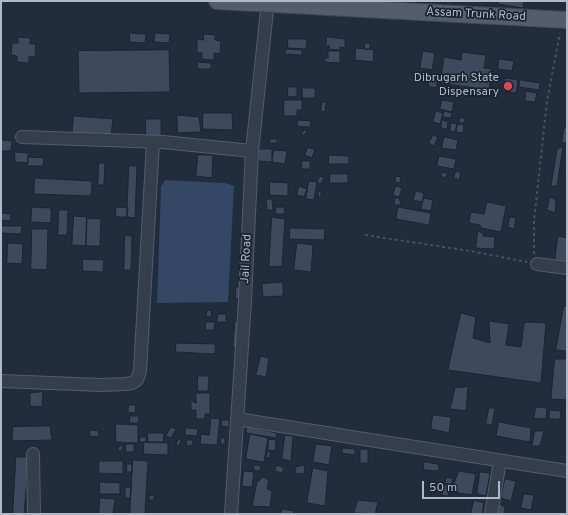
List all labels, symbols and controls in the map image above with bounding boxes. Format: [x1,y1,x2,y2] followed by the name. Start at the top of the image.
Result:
[426,5,526,25] street label: Assam Trunk Road
[414,72,499,100] place label: Dibrugarh State Dispensary
[502,80,514,92] marker: Dibrugarh State Dispensary
[239,234,255,284] street label: Jail Road
[424,473,502,499] scale bar
[429,480,457,496] text: 50 m

